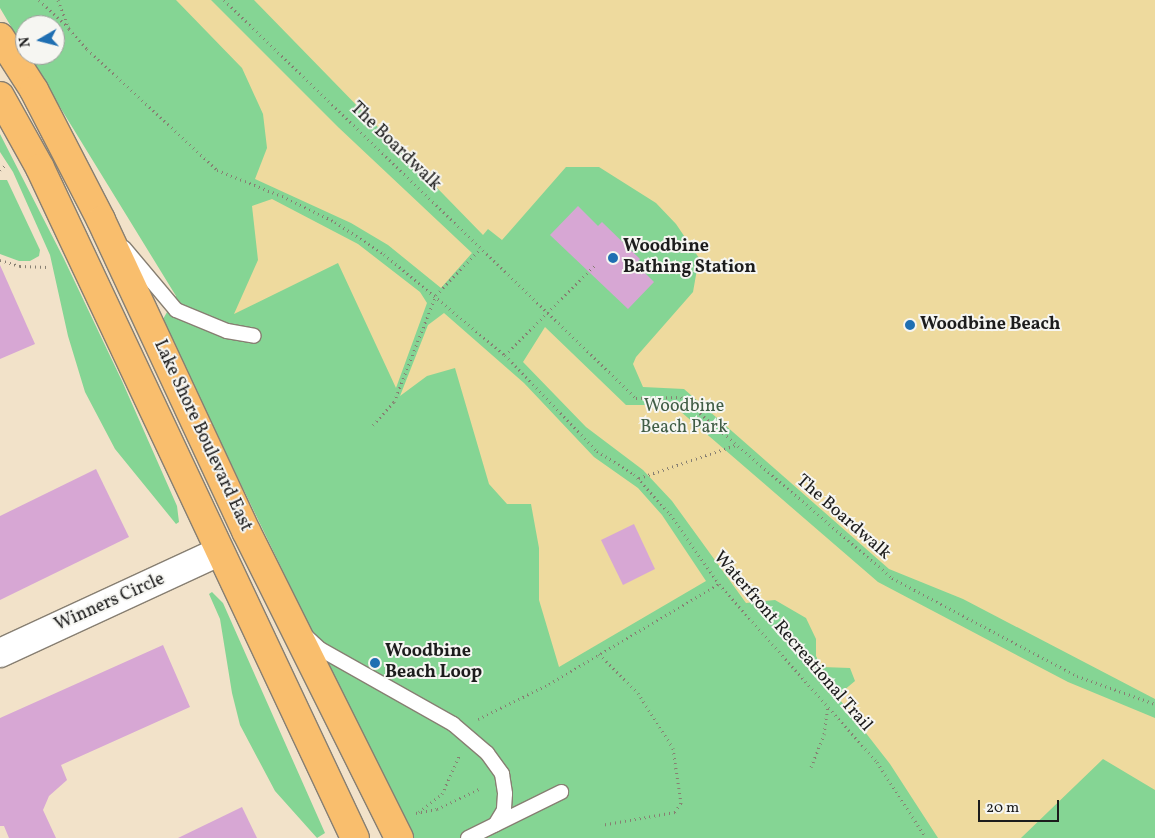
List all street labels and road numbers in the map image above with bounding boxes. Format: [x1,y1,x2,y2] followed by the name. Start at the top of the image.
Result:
[345,98,445,196] street label: The Boardwalk
[148,337,256,535] street label: Lake Shore Boulevard East
[791,471,895,565] street label: The Boardwalk
[708,547,876,737] street label: Waterfront Recreational Trail
[52,569,168,637] street label: Winners Circle

